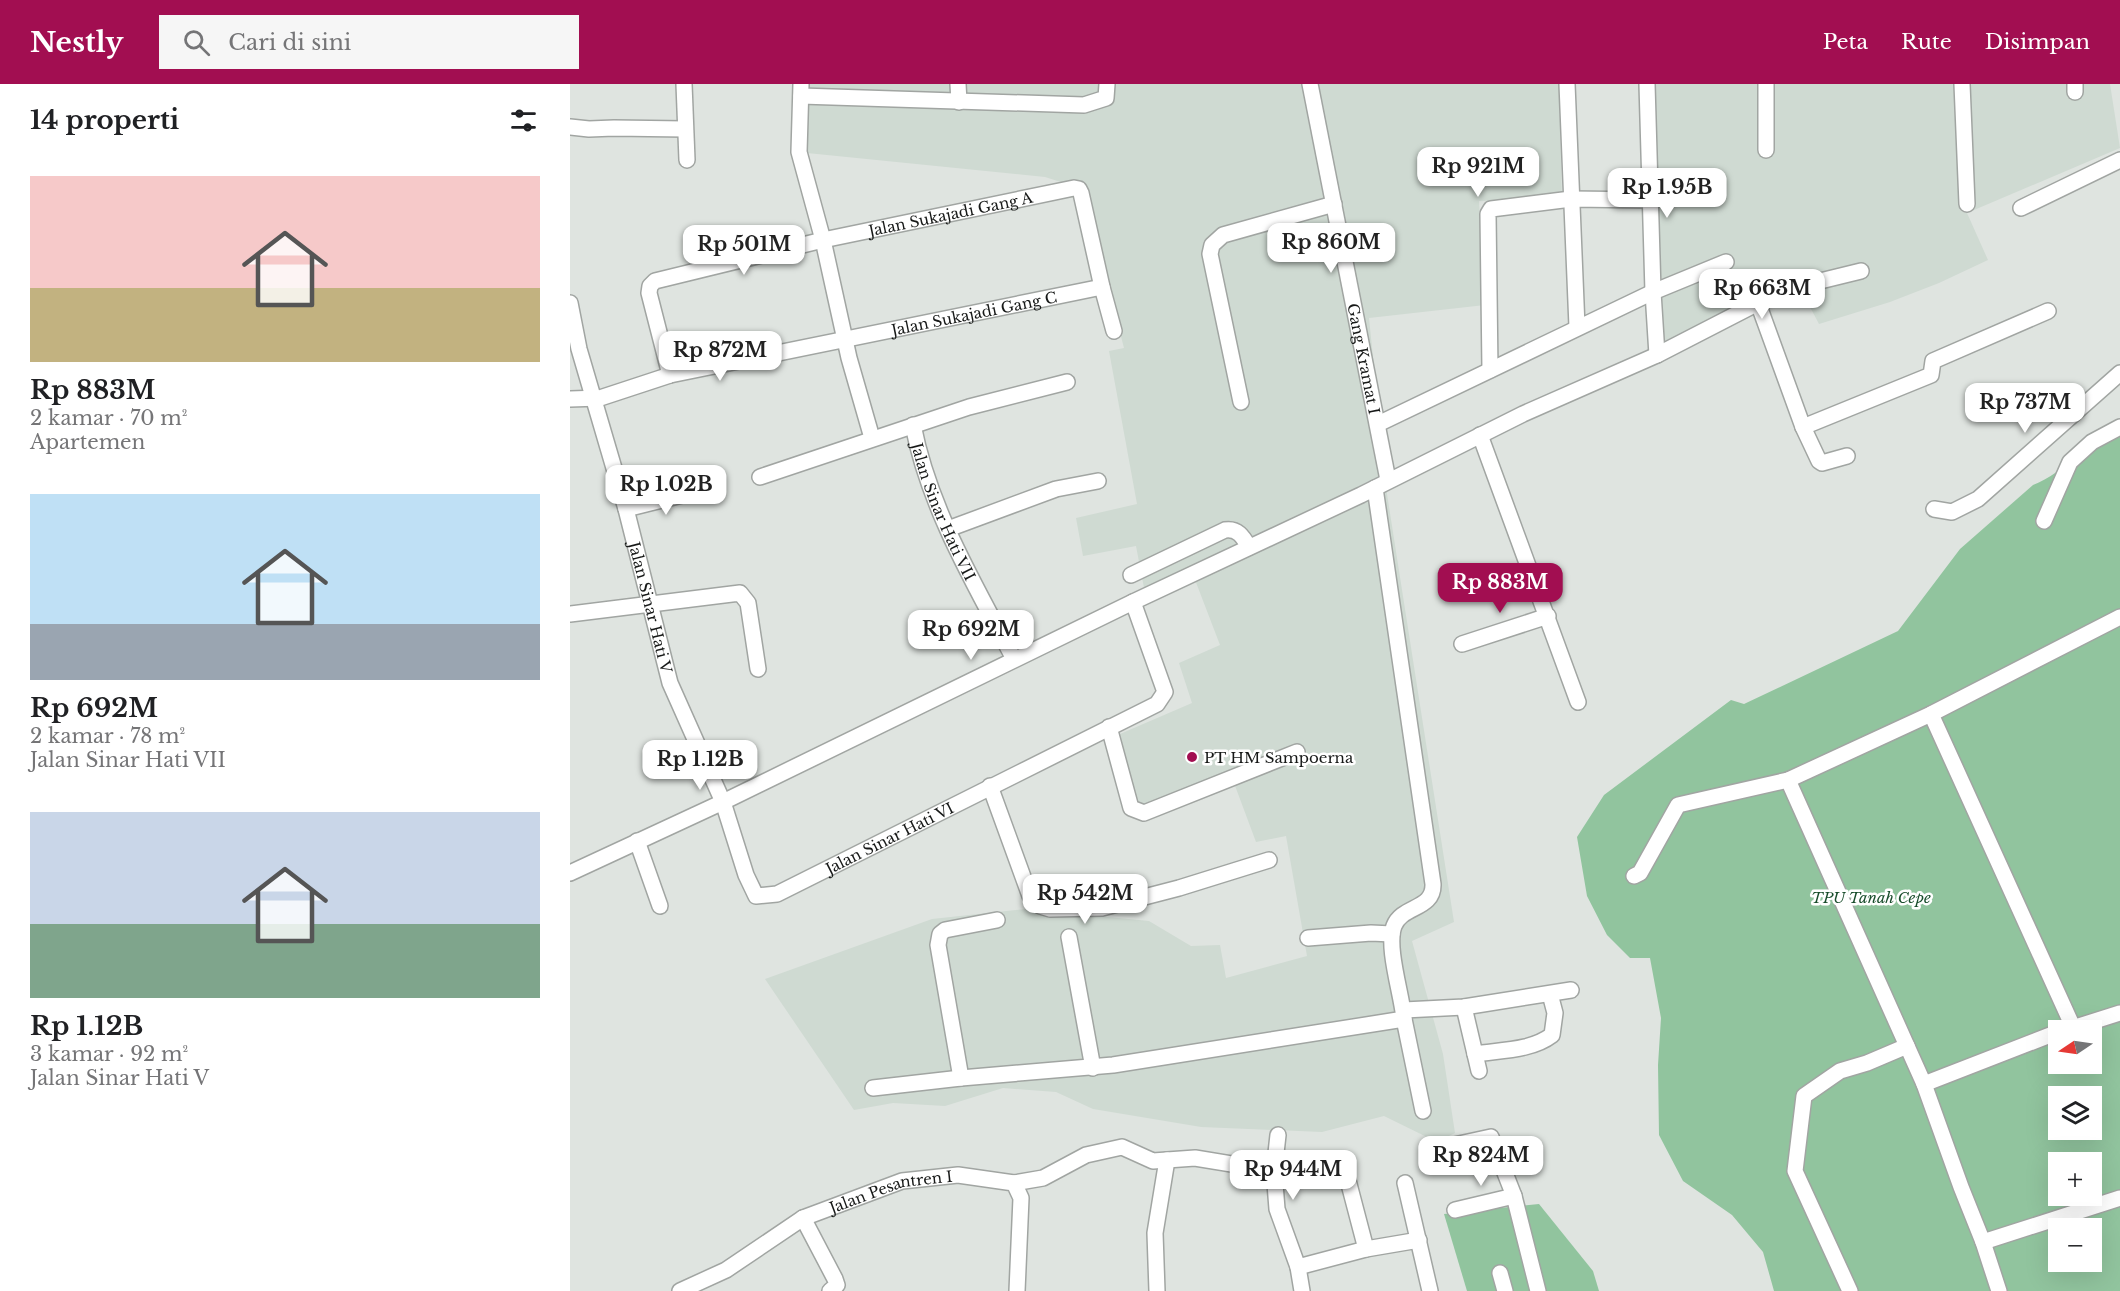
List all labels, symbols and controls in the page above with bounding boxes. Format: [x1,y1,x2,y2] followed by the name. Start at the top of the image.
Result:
[159,15,579,69] search box
[30,25,123,60] text: Nestly
[180,26,213,59] icon: search
[228,29,351,56] text: Cari di sini
[1823,29,1868,55] text: Peta
[1901,29,1952,55] text: Rute
[1985,29,2090,55] text: Disimpan
[30,104,179,136] text: 14 properti
[507,104,540,137] icon: filters
[1423,147,1533,198] pin: Rp 921M
[1431,154,1525,178] text: Rp 921M
[1605,168,1729,219] pin: Rp 1.95B
[1622,175,1712,199] text: Rp 1.95B
[865,187,1035,240] street label: Jalan Sukajadi Gang A
[231,215,339,323] icon: home
[1276,223,1386,274] pin: Rp 860M
[689,225,799,276] pin: Rp 501M
[1281,230,1381,254] text: Rp 860M
[697,232,791,256] text: Rp 501M
[1707,269,1817,320] pin: Rp 663M
[1713,276,1811,300] text: Rp 663M
[888,287,1058,340] street label: Jalan Sukajadi Gang C
[1344,302,1384,416] street label: Gang Kramat I
[665,331,775,382] pin: Rp 872M
[673,338,767,362] text: Rp 872M
[30,374,156,406] text: Rp 883M
[1970,383,2080,434] pin: Rp 737M
[1979,390,2071,414] text: Rp 737M
[30,406,187,430] text: 2 kamar · 70 m²
[30,430,145,454] text: Apartemen
[907,439,980,584] street label: Jalan Sinar Hati VII
[604,465,728,516] pin: Rp 1.02B
[619,472,713,496] text: Rp 1.02B
[231,533,339,641] icon: home
[625,538,677,675] street label: Jalan Sinar Hati V
[1445,563,1555,614] pin: Rp 883M
[1452,570,1548,594] text: Rp 883M
[916,610,1026,661] pin: Rp 692M
[922,617,1020,641] text: Rp 692M
[30,692,158,724] text: Rp 692M
[30,724,185,748] text: 2 kamar · 78 m²
[638,740,762,791] pin: Rp 1.12B
[656,747,744,771] text: Rp 1.12B
[30,748,226,772] text: Jalan Sinar Hati VII
[1204,748,1354,767] place label: PT HM Sampoerna
[1185,750,1199,764] marker: PT HM Sampoerna
[820,798,957,879] street label: Jalan Sinar Hati VI
[231,851,339,959] icon: home
[1030,874,1140,925] pin: Rp 542M
[1037,881,1133,905] text: Rp 542M
[1811,888,1931,907] park label: TPU Tanah Cepe
[30,1010,143,1042] text: Rp 1.12B
[2048,1020,2102,1074] north arrow
[2048,1020,2102,1272] map controls
[30,1042,188,1066] text: 3 kamar · 92 m²
[30,1066,209,1090] text: Jalan Sinar Hati V
[2048,1086,2102,1140] button: layers
[1426,1136,1536,1187] pin: Rp 824M
[1432,1143,1530,1167] text: Rp 824M
[1238,1150,1348,1201] pin: Rp 944M
[2048,1152,2102,1206] button: +
[1244,1157,1342,1181] text: Rp 944M
[825,1166,953,1218] street label: Jalan Pesantren I
[2048,1218,2102,1272] button: −

